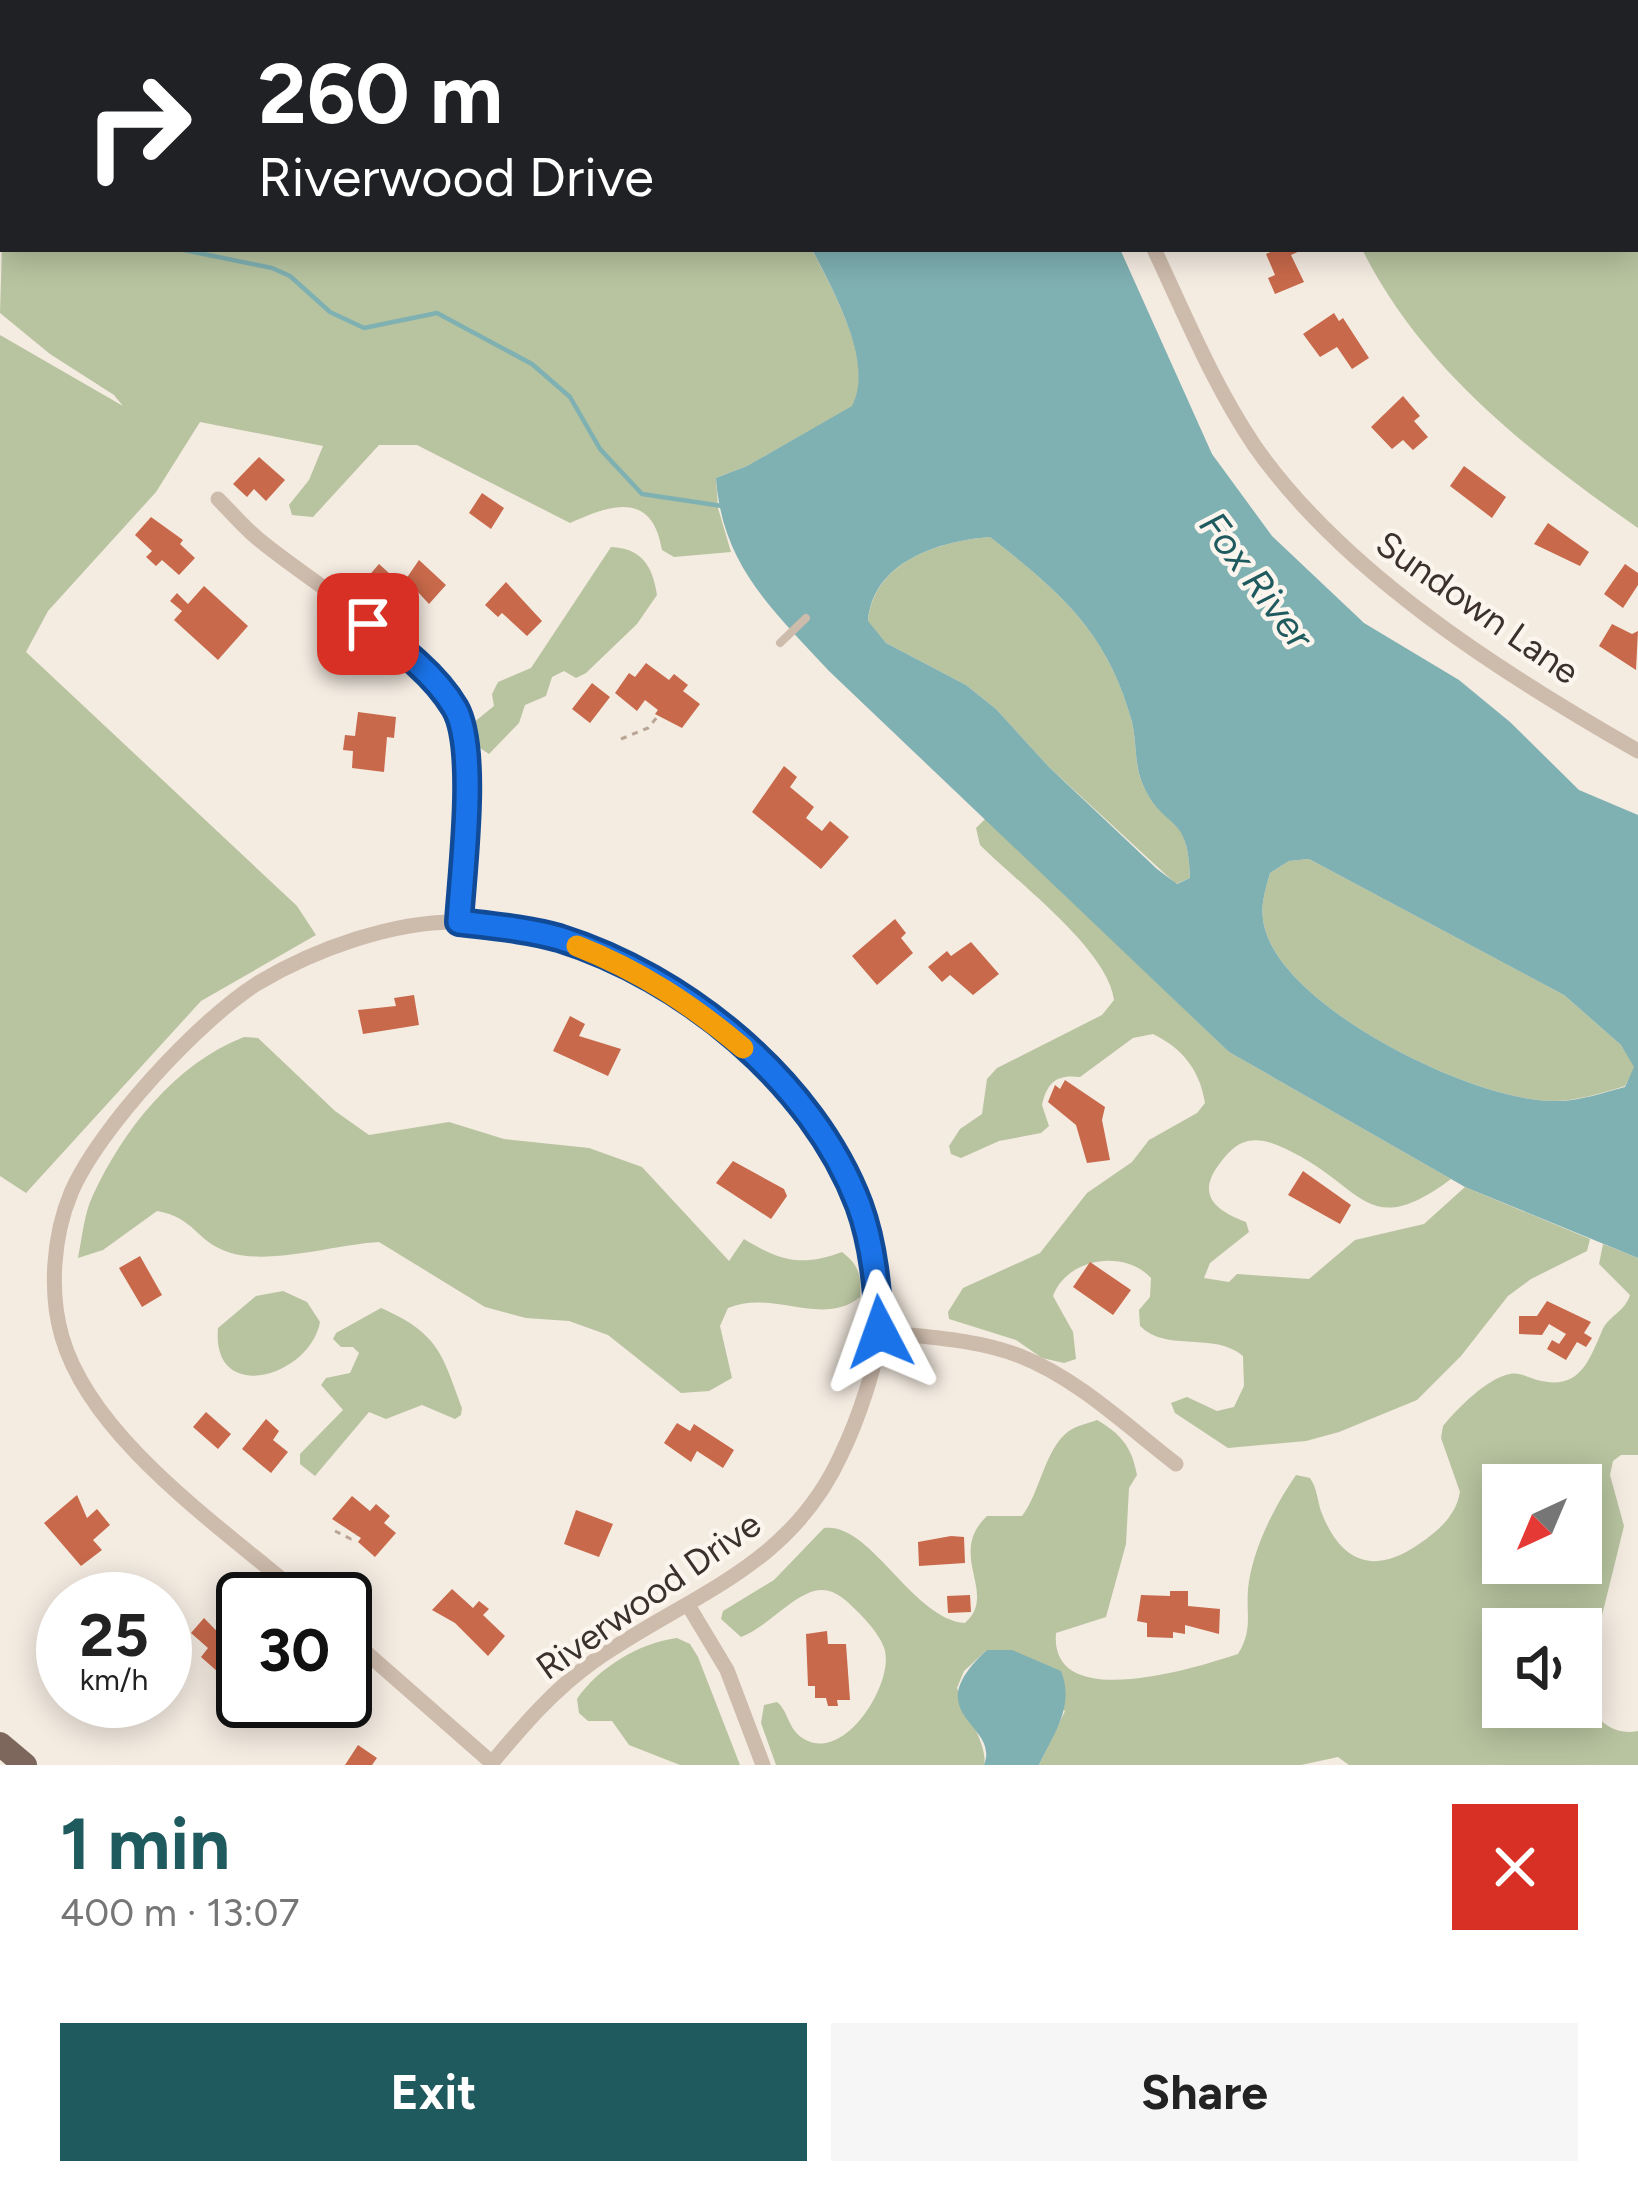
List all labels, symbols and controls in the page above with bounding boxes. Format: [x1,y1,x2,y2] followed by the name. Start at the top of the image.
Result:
[258,43,503,144] text: 260 m
[60,48,216,204] icon: right
[258,145,654,210] text: Riverwood Drive
[1190,502,1324,660] water label: Fox River
[1368,522,1587,693] street label: Sundown Lane
[317,573,419,675] pin
[335,591,401,657] icon: arrive
[817,1269,943,1395] position arrow
[1482,1464,1602,1584] north arrow
[1482,1464,1602,1728] map controls
[528,1502,769,1689] street label: Riverwood Drive
[216,1572,372,1728] speed limit sign: 30
[79,1599,149,1671] text: 25
[1482,1608,1602,1728] button: sound
[80,1661,148,1698] text: km/h
[60,1801,230,1887] text: 1 min
[1452,1804,1578,1930] button: close
[60,1889,299,1936] text: 400 m · 13:07
[60,2023,807,2161] button: Exit
[831,2023,1578,2161] button: Share

